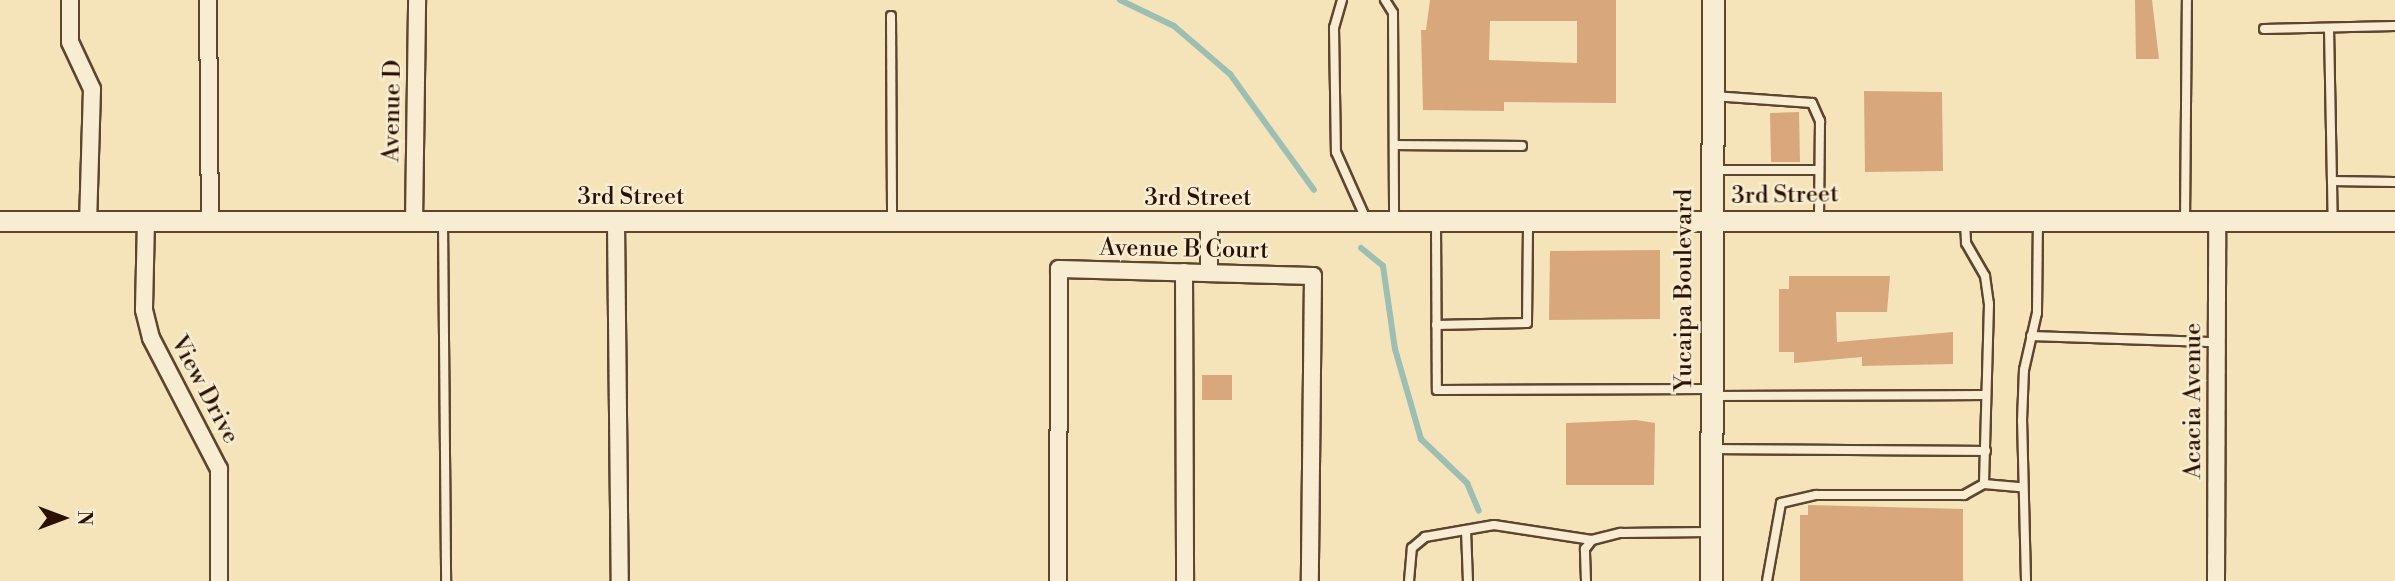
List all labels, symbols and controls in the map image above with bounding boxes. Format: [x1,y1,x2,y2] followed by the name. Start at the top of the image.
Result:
[378,59,408,163] street label: Avenue D
[1731,181,1839,211] street label: 3rd Street
[577,184,685,212] street label: 3rd Street
[1144,185,1252,213] street label: 3rd Street
[1671,189,1699,391] street label: Yucaipa Boulevard
[1099,234,1269,266] street label: Avenue B Court
[2180,323,2208,479] street label: Acacia Avenue
[164,331,244,449] street label: View Drive
[28,483,98,553] north arrow
[72,510,96,526] text: N

